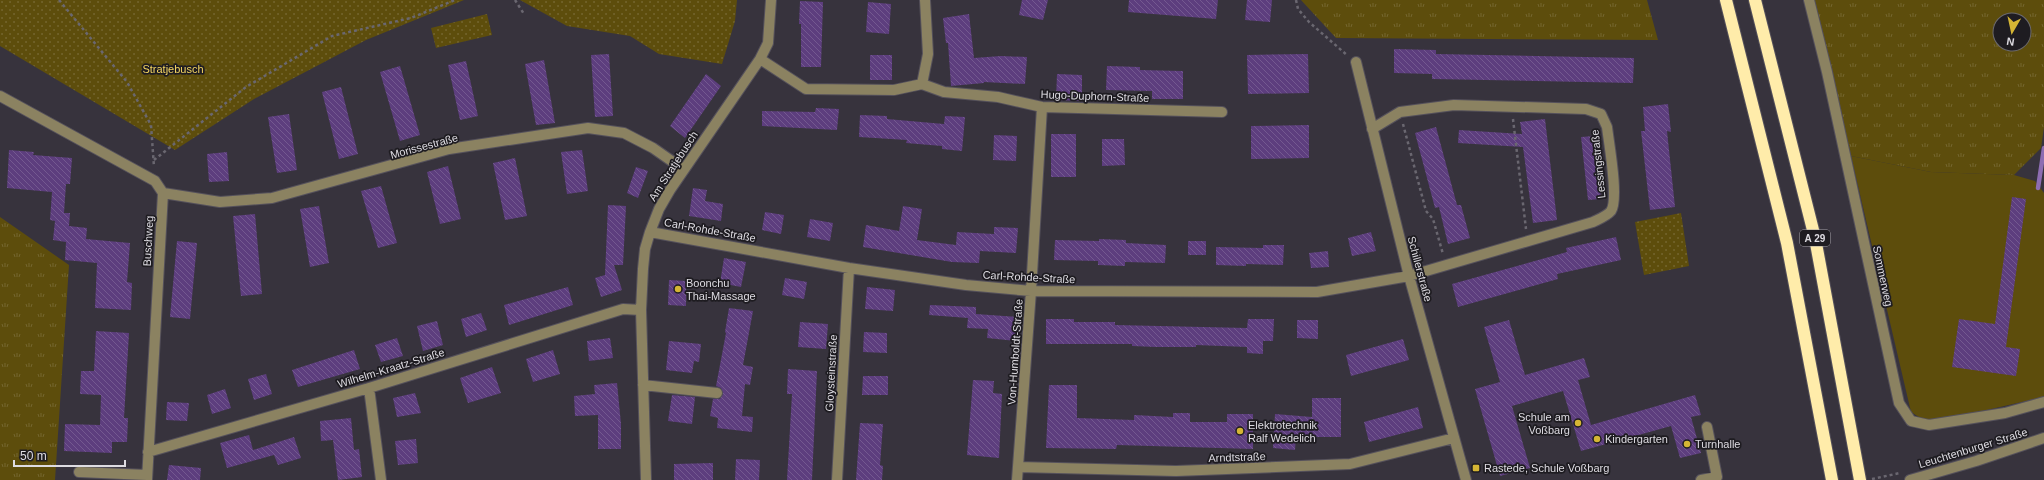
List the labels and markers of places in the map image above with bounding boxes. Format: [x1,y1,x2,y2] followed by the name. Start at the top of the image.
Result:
[686,277,756,302] place label: Boonchu Thai-Massage
[673,284,683,294] marker: Boonchu Thai-Massage
[1518,411,1570,436] place label: Schule am Voßbarg
[1573,418,1583,428] marker: Schule am Voßbarg
[1248,419,1318,444] place label: Elektrotechnik Ralf Wedelich
[1235,426,1245,436] marker: Elektrotechnik Ralf Wedelich
[1605,433,1668,445] place label: Kindergarten
[1592,434,1602,444] marker: Kindergarten
[1695,438,1740,450] place label: Turnhalle
[1682,439,1692,449] marker: Turnhalle
[1484,462,1609,474] place label: Rastede, Schule Voßbarg
[1471,463,1481,473] marker: Rastede, Schule Voßbarg

